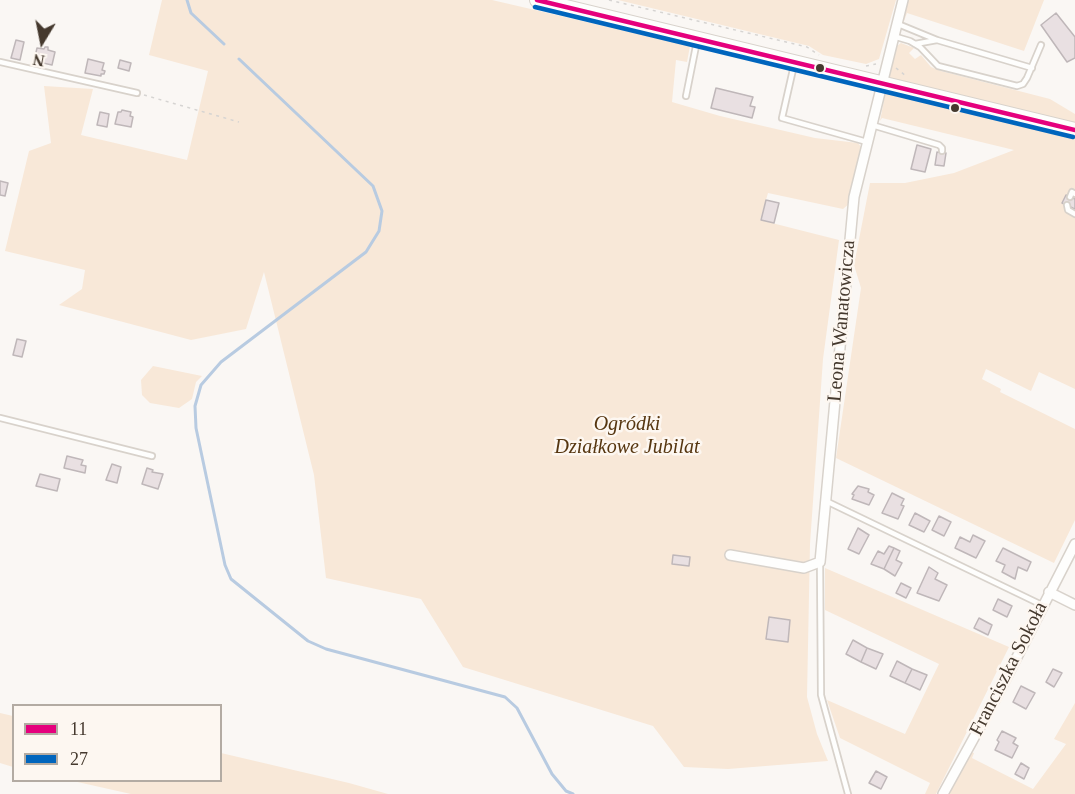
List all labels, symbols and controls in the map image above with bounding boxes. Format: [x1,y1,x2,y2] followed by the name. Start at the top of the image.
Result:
[12,12,72,72] north arrow
[32,51,46,70] text: N
[814,62,826,74] unlabelled marker
[949,102,961,114] unlabelled marker
[823,239,861,403] street label: Leona Wanatowicza
[555,413,699,460] park label: Ogródki Działkowe Jubilat
[965,598,1053,740] street label: Franciszka Sokoła
[12,704,222,782] legend
[70,719,87,739] text: 11
[70,749,88,769] text: 27

